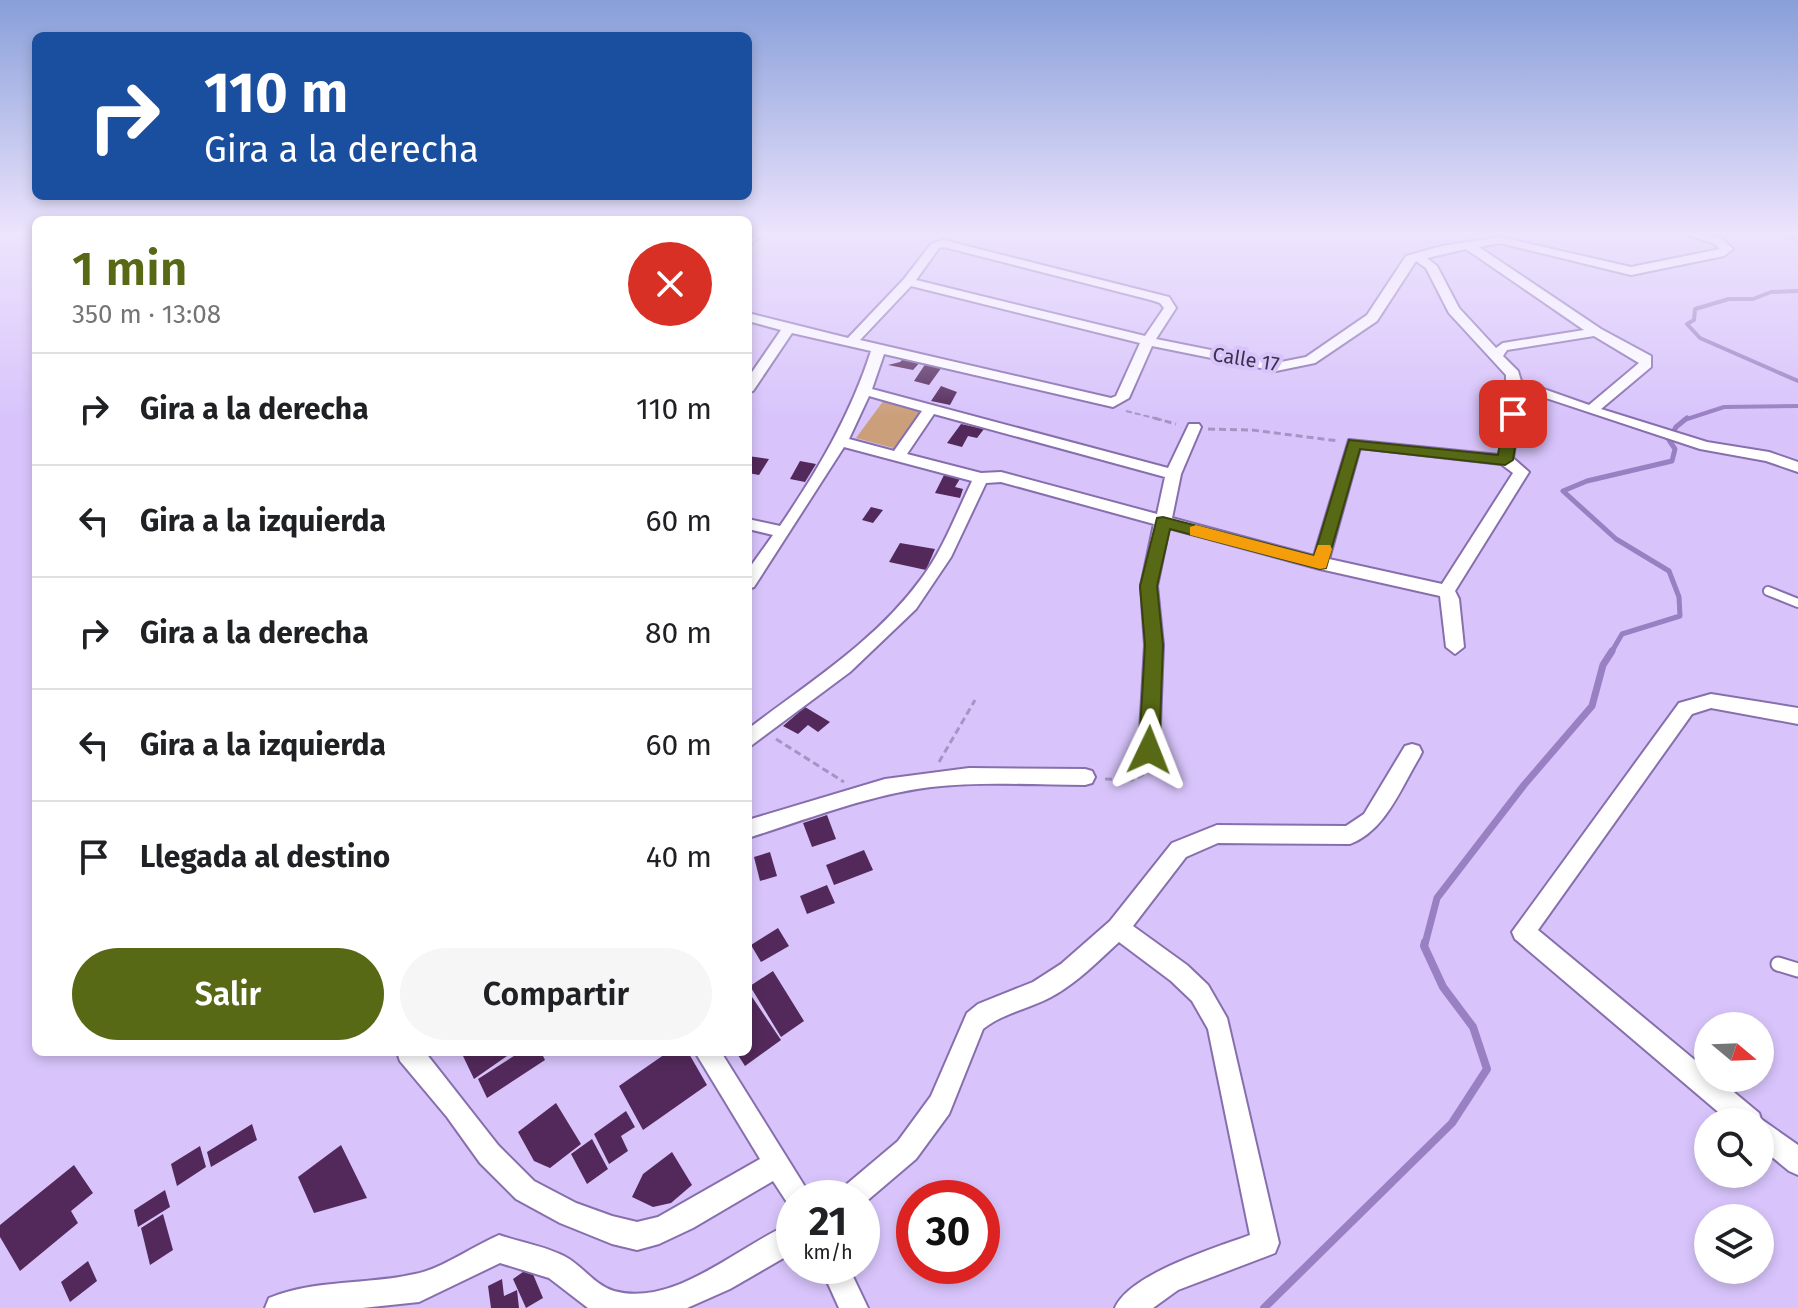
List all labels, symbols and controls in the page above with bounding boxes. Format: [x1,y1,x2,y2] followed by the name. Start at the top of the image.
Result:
[204,60,348,127] text: 110 m
[72,64,176,168] icon: right
[204,128,479,172] text: Gira a la derecha
[72,240,188,298] text: 1 min
[628,242,712,326] button: close
[72,299,221,330] text: 350 m · 13:08
[1211,342,1281,376] street label: Calle 17
[1479,380,1547,448] pin
[72,387,116,431] icon: right
[140,391,369,427] text: Gira a la derecha
[636,391,712,427] text: 110 m
[1491,392,1535,436] icon: arrive
[72,499,116,543] icon: left
[140,503,386,539] text: Gira a la izquierda
[646,503,712,539] text: 60 m
[72,611,116,655] icon: right
[140,615,369,651] text: Gira a la derecha
[645,615,712,651] text: 80 m
[1107,708,1191,792] position arrow
[72,723,116,767] icon: left
[140,727,386,763] text: Gira a la izquierda
[646,727,712,763] text: 60 m
[72,835,116,879] icon: arrive
[140,839,390,875] text: Llegada al destino
[646,839,712,875] text: 40 m
[72,948,384,1040] button: Salir
[400,948,712,1040] button: Compartir
[1694,1012,1774,1092] north arrow
[1694,1012,1774,1284] map controls
[1694,1108,1774,1188] button: search
[896,1180,1000,1284] speed limit sign: 30
[809,1198,847,1246] text: 21
[1694,1204,1774,1284] button: layers
[803,1240,853,1264] text: km/h

